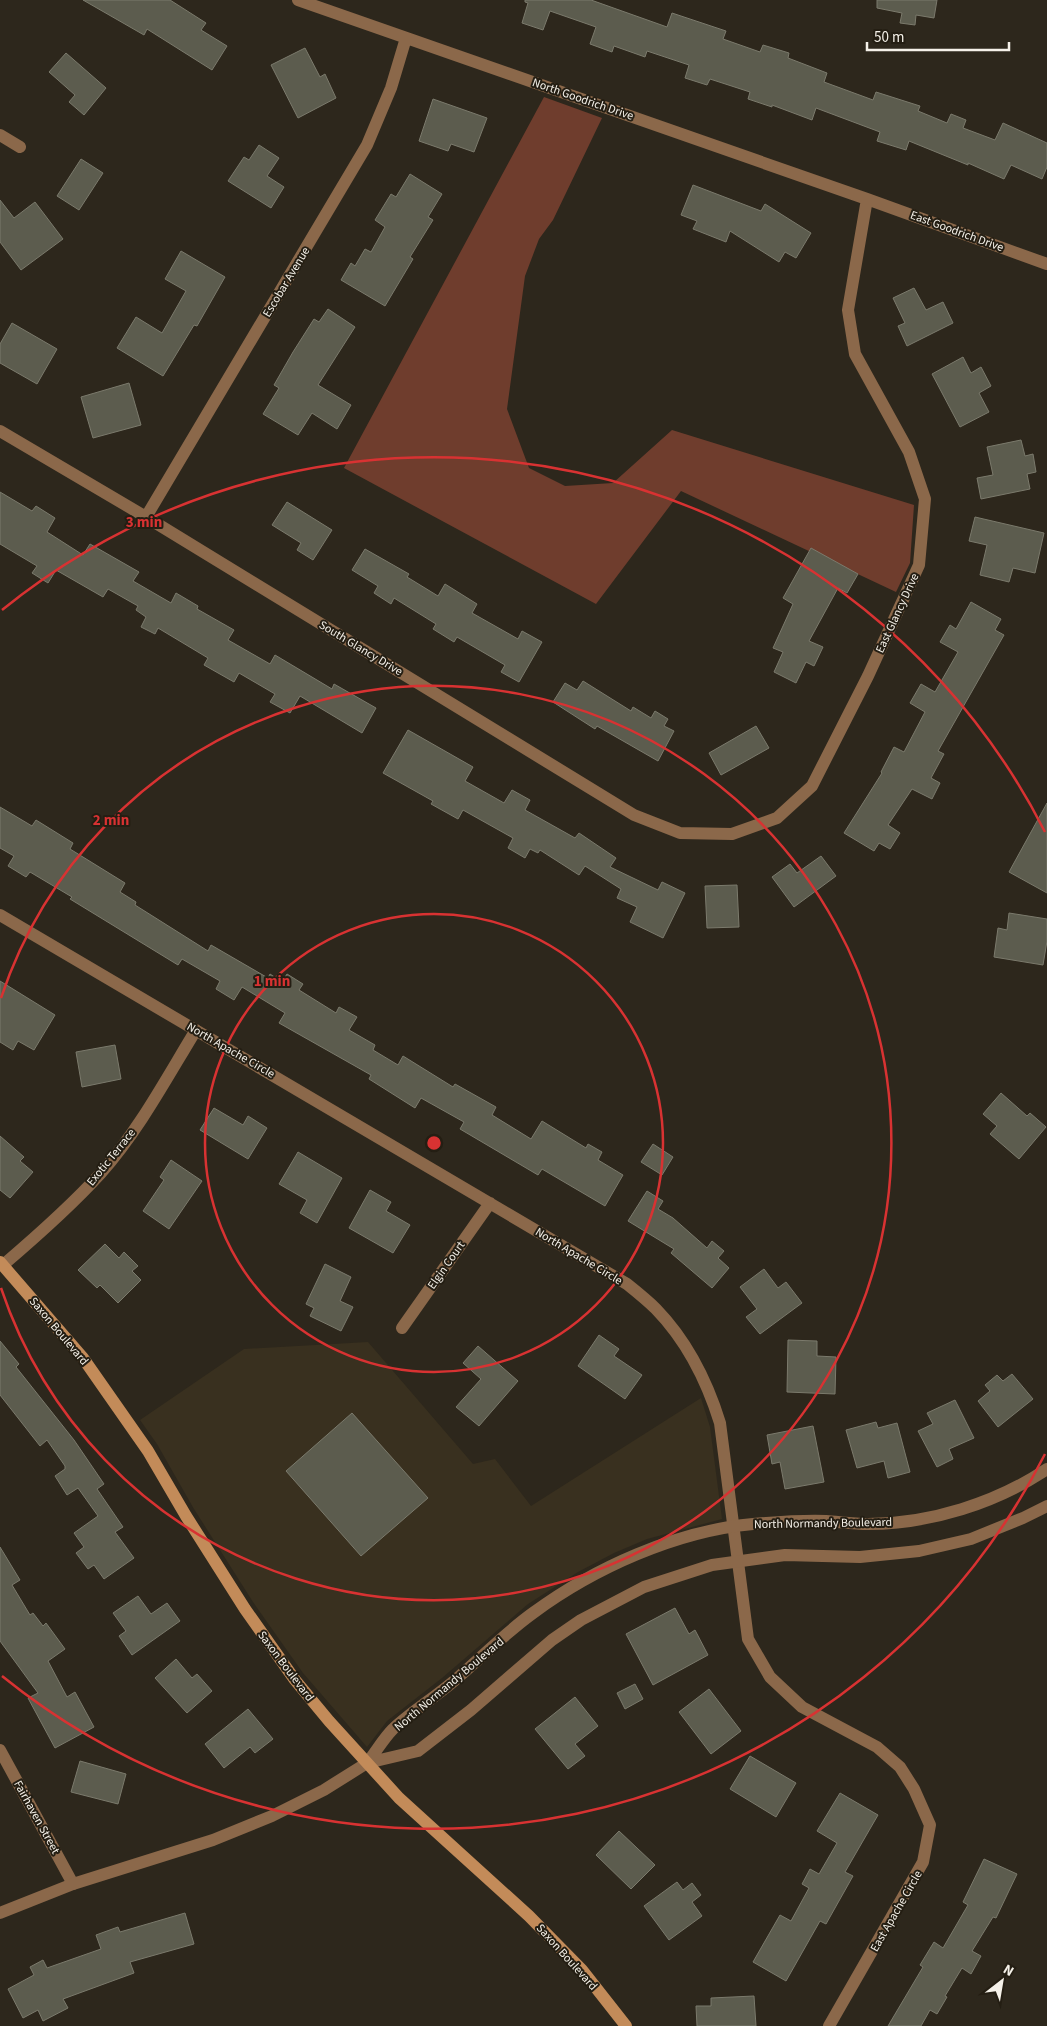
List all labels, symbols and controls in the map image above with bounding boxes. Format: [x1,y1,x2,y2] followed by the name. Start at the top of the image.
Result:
[867,20,1010,52] scale bar
[874,27,904,48] text: 50 m
[530,74,636,125] street label: North Goodrich Drive
[908,207,1006,256] street label: East Goodrich Drive
[259,244,314,321] street label: Escobar Avenue
[126,512,162,533] text: 3 min
[872,570,923,656] street label: East Glancy Drive
[316,617,406,680] street label: South Glancy Drive
[93,810,129,831] text: 2 min
[254,971,290,992] text: 1 min
[184,1018,278,1083] street label: North Apache Circle
[83,1125,140,1190] street label: Exotic Terrace
[425,1134,443,1152] centre of rings
[532,1224,626,1289] street label: North Apache Circle
[424,1238,469,1293] street label: Elgin Court
[25,1294,92,1369] street label: Saxon Boulevard
[754,1514,892,1533] street label: North Normandy Boulevard
[253,1627,318,1705] street label: Saxon Boulevard
[391,1633,508,1735] street label: North Normandy Boulevard
[9,1777,64,1857] street label: Fairhaven Street
[866,1867,927,1955] street label: East Apache Circle
[532,1920,601,1994] street label: Saxon Boulevard
[977,1956,1027,2006] north arrow
[999,1960,1017,1982] text: N

